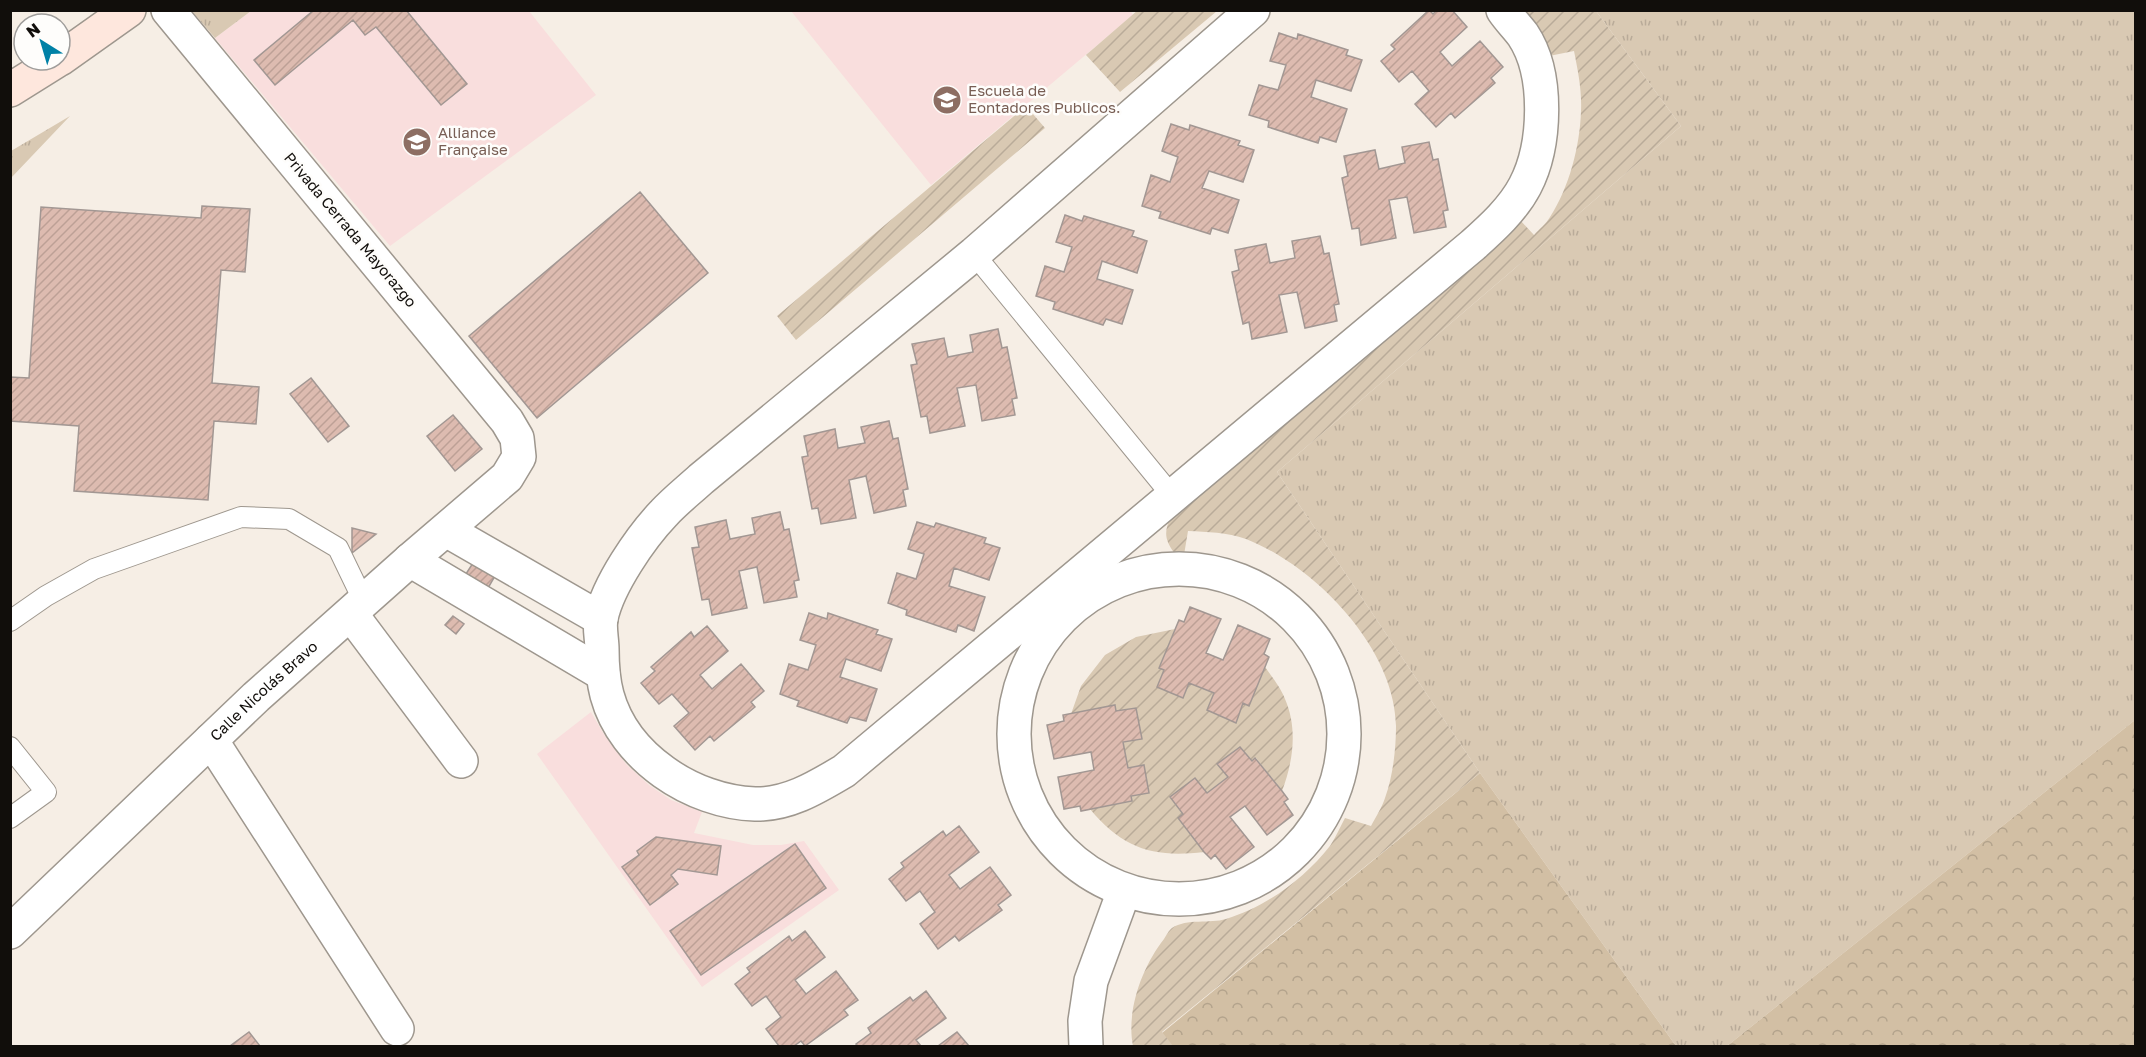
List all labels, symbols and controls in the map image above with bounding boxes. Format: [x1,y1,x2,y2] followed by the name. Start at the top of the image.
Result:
[12,12,72,72] north arrow
[22,18,44,42] text: N
[968,81,1120,116] place label: Escuela de Eontadores Publicos.
[931,84,963,116] school or university icon: Escuela de Eontadores Publicos.
[438,123,508,158] place label: Alliance Française
[401,126,433,158] school or university icon: Alliance Française
[281,148,421,310] street label: Privada Cerrada Mayorazgo
[206,637,321,744] street label: Calle Nicolás Bravo

